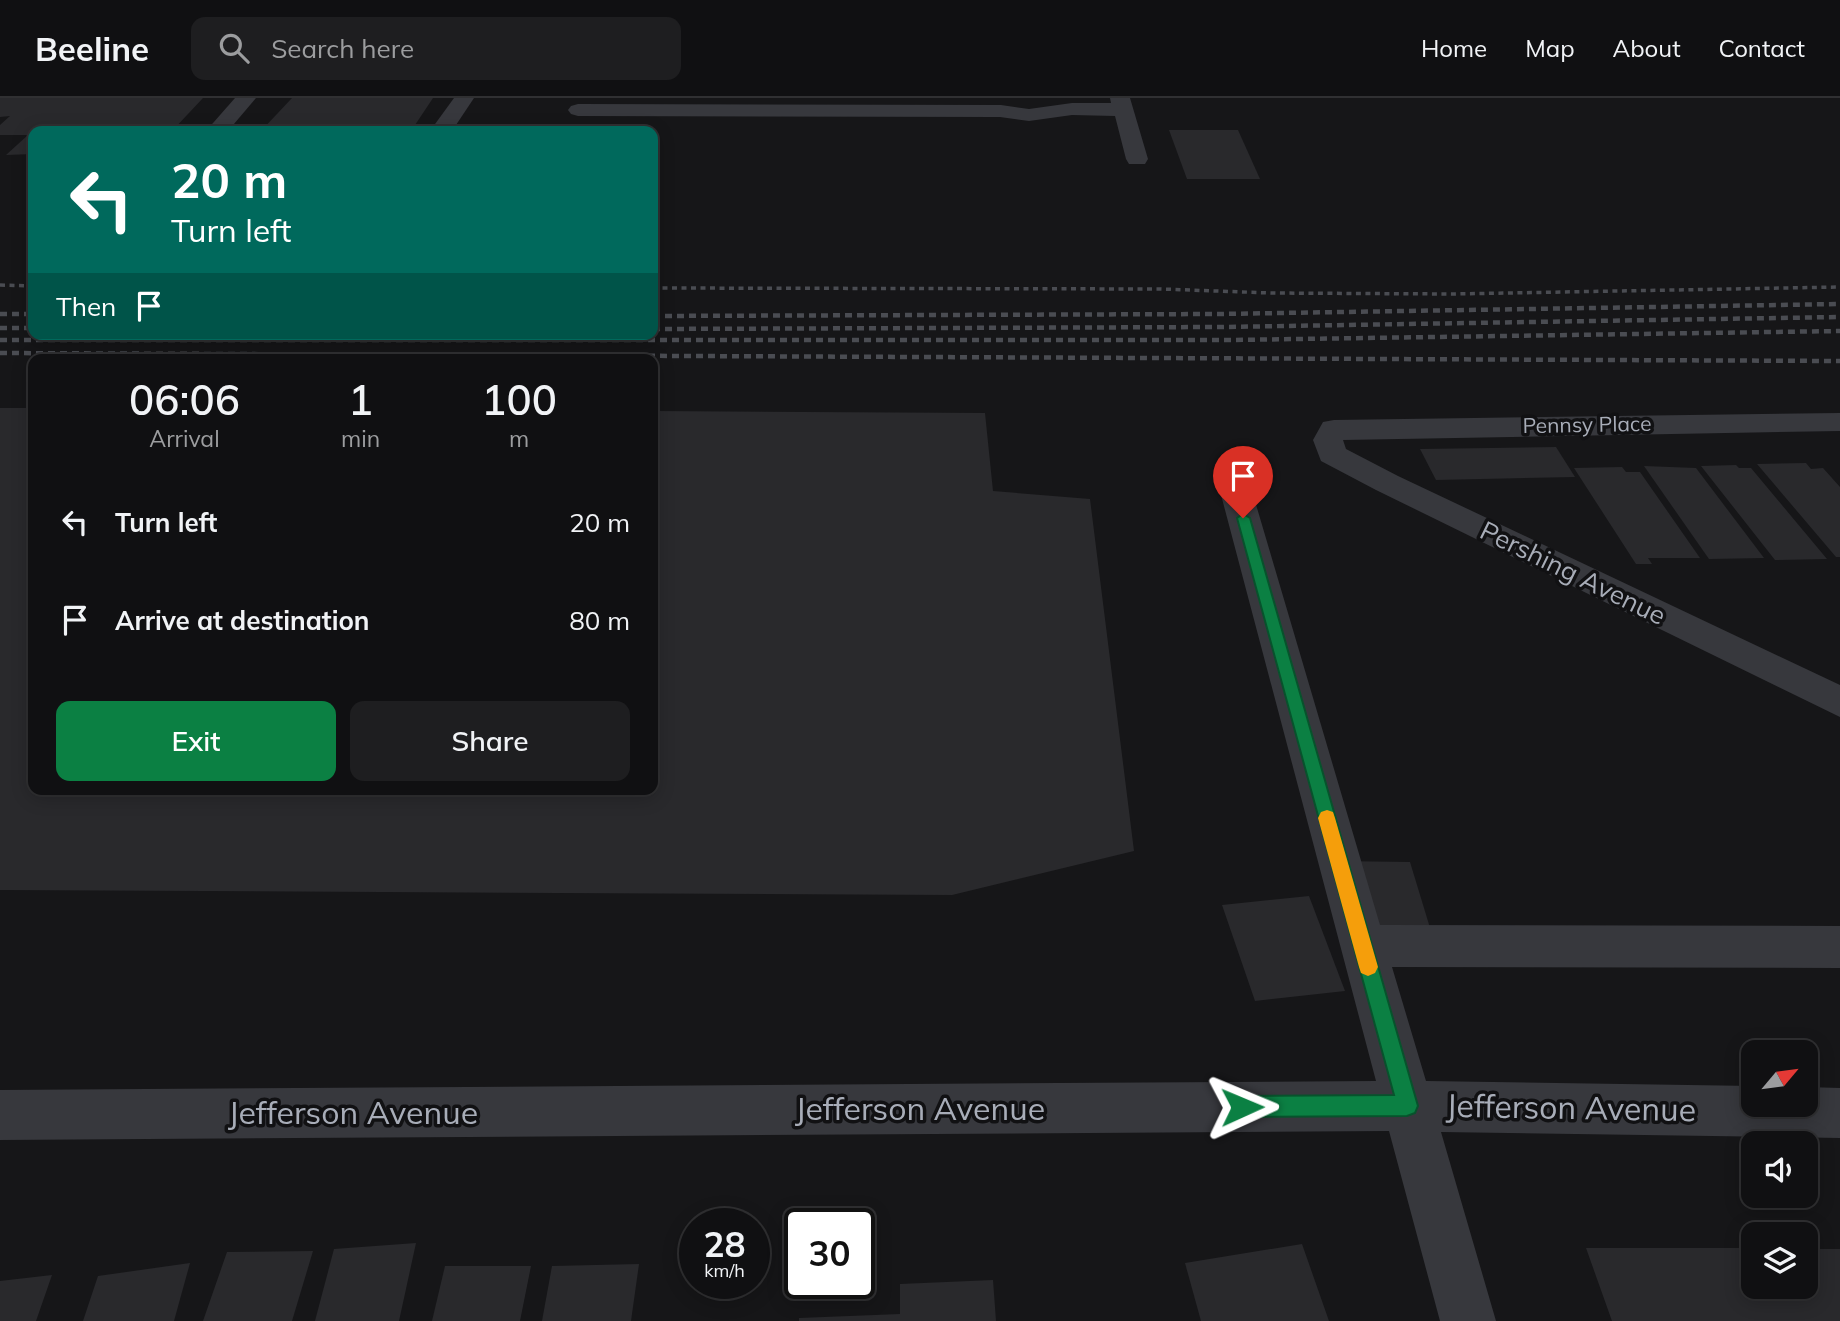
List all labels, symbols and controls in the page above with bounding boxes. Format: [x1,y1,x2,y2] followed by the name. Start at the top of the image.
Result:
[191,17,681,80] search box
[35,28,149,69] text: Beeline
[215,29,253,67] icon: search
[271,32,414,65] text: Search here
[1421,33,1487,63] text: Home
[1525,33,1575,63] text: Map
[1613,33,1681,63] text: About
[1719,33,1805,63] text: Contact
[171,149,287,210] text: 20 m
[56,154,147,245] icon: left
[171,210,291,250] text: Turn left
[130,287,168,325] icon: arrive
[56,290,116,323] text: Then
[129,373,240,426] text: 06:06
[348,373,373,426] text: 1
[481,373,557,426] text: 100
[1522,410,1652,438] street label: Pennsy Place
[149,424,220,453] text: Arrival
[341,424,380,453] text: min
[509,424,529,453] text: m
[1213,446,1273,518] pin
[1224,457,1262,495] icon: arrive
[56,503,94,541] icon: left
[115,506,217,539] text: Turn left
[569,506,630,539] text: 20 m
[1475,513,1671,632] street label: Pershing Avenue
[56,601,94,639] icon: arrive
[115,604,370,637] text: Arrive at destination
[569,604,630,637] text: 80 m
[56,701,336,781] button: Exit
[350,701,630,781] button: Share
[1741,1040,1818,1116] north arrow
[1741,1040,1818,1299] map controls
[1205,1070,1279,1144] position arrow
[1446,1085,1696,1129] street label: Jefferson Avenue
[795,1088,1045,1128] street label: Jefferson Avenue
[228,1092,478,1132] street label: Jefferson Avenue
[1741,1131,1818,1208] button: sound
[784,1208,875,1299] speed limit sign: 30
[703,1222,746,1266] text: 28
[1741,1222,1818,1299] button: layers
[704,1259,745,1282] text: km/h

